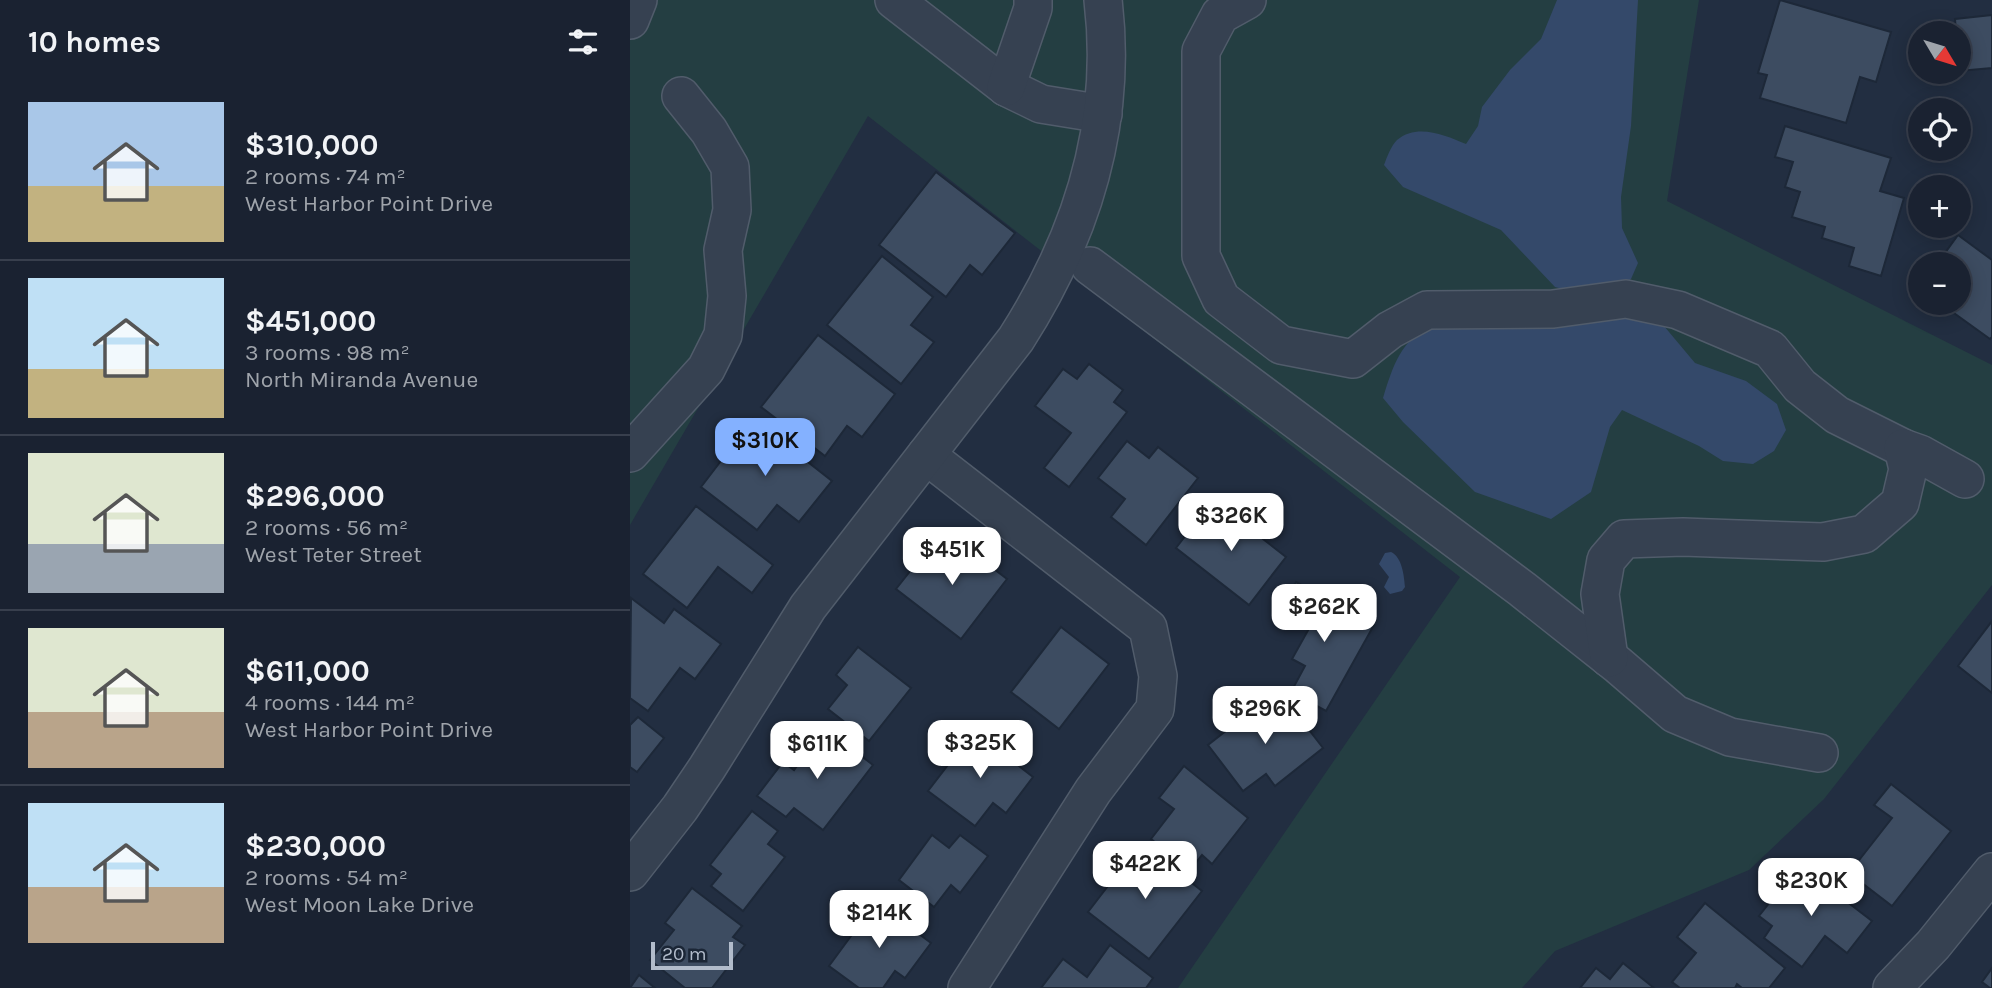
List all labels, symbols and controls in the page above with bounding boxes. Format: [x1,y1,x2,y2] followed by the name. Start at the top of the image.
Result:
[1908,21,1970,84] north arrow
[1908,21,1971,315] map controls
[564,23,602,61] icon: filters
[28,24,161,60] text: 10 homes
[1908,98,1971,161] button: locate
[245,127,379,163] text: $310,000
[84,130,168,214] icon: home
[245,163,406,190] text: 2 rooms · 74 m²
[1908,175,1971,238] button: +
[245,190,493,217] text: West Harbor Point Drive
[1908,252,1971,315] button: −
[245,303,376,339] text: $451,000
[84,306,168,390] icon: home
[245,339,410,366] text: 3 rooms · 98 m²
[245,366,478,393] text: North Miranda Avenue
[716,419,814,478] pin: $310K
[731,427,799,454] text: $310K
[245,478,385,514] text: $296,000
[84,481,168,565] icon: home
[1182,494,1280,553] pin: $326K
[1194,502,1268,529] text: $326K
[245,514,408,541] text: 2 rooms · 56 m²
[903,528,1001,587] pin: $451K
[919,536,985,563] text: $451K
[245,541,422,568] text: West Teter Street
[1275,584,1373,644] pin: $262K
[1288,593,1360,620] text: $262K
[245,653,370,689] text: $611,000
[84,656,168,740] icon: home
[1216,686,1314,746] pin: $296K
[245,689,415,716] text: 4 rooms · 144 m²
[1229,695,1301,722] text: $296K
[245,716,493,743] text: West Harbor Point Drive
[931,720,1029,780] pin: $325K
[768,722,866,781] pin: $611K
[944,729,1016,756] text: $325K
[786,730,848,757] text: $611K
[245,828,386,864] text: $230,000
[84,831,168,915] icon: home
[1096,842,1194,901] pin: $422K
[1109,850,1181,877] text: $422K
[1762,858,1860,918] pin: $230K
[245,864,408,891] text: 2 rooms · 54 m²
[1774,867,1848,894] text: $230K
[830,890,928,950] pin: $214K
[245,891,474,918] text: West Moon Lake Drive
[846,899,912,926] text: $214K
[651,939,733,971] scale bar
[662,943,707,965] text: 20 m

